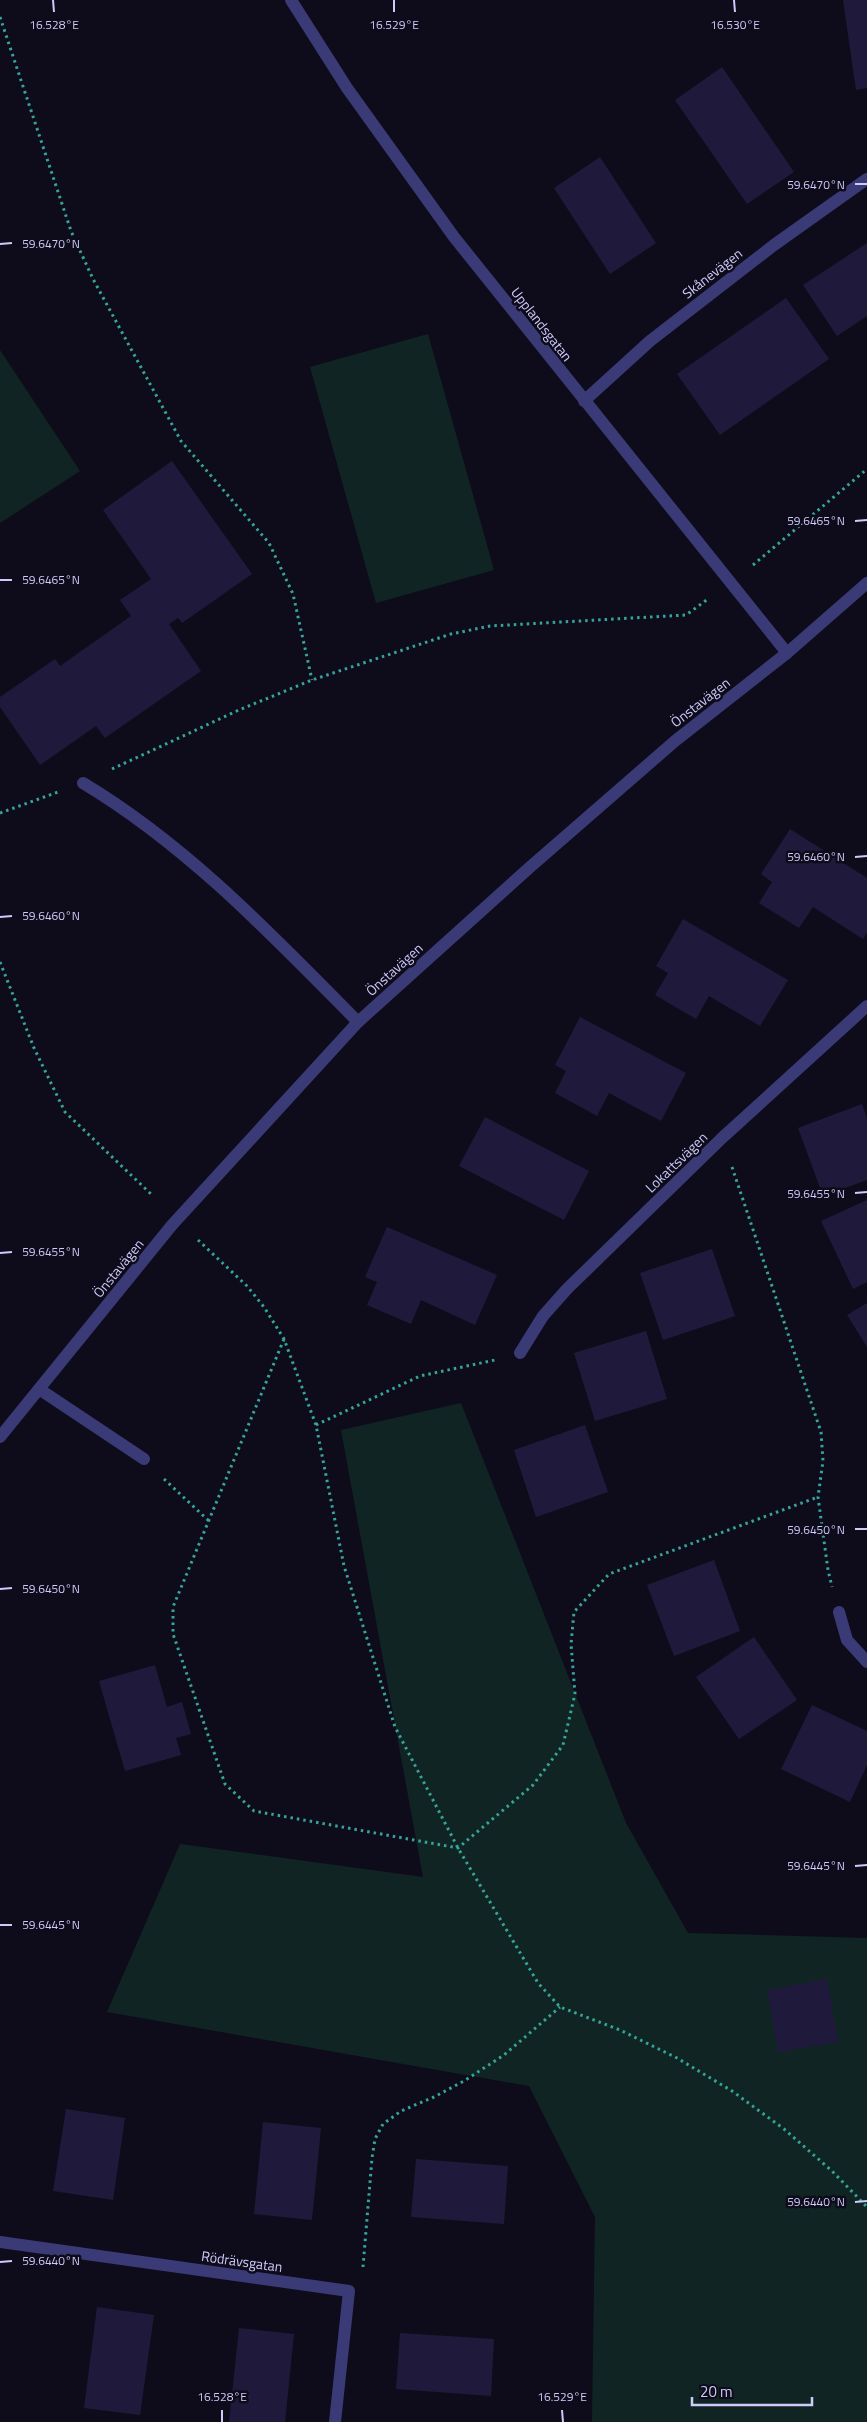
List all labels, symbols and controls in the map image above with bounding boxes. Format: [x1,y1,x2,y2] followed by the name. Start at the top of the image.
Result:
[29,15,79,34] text: 16.528°E
[369,15,419,34] text: 16.529°E
[710,15,760,34] text: 16.530°E
[787,175,845,194] text: 59.6470°N
[22,234,80,253] text: 59.6470°N
[677,243,747,303] street label: Skånevägen
[506,282,578,366] street label: Upplandsgatan
[787,511,845,530] text: 59.6465°N
[22,570,80,589] text: 59.6465°N
[666,672,734,732] street label: Önstavägen
[787,847,845,866] text: 59.6460°N
[22,906,80,925] text: 59.6460°N
[361,938,427,1000] street label: Önstavägen
[640,1127,712,1197] street label: Lokattsvägen
[787,1184,845,1203] text: 59.6455°N
[88,1234,148,1302] street label: Önstavägen
[22,1242,80,1261] text: 59.6455°N
[787,1520,845,1539] text: 59.6450°N
[22,1579,80,1598] text: 59.6450°N
[787,1856,845,1875] text: 59.6445°N
[22,1915,80,1934] text: 59.6445°N
[787,2192,845,2211] text: 59.6440°N
[200,2245,284,2277] street label: Rödrävsgatan
[22,2251,80,2270] text: 59.6440°N
[692,2374,812,2406] scale bar
[700,2380,733,2403] text: 20 m
[197,2387,247,2406] text: 16.528°E
[537,2387,587,2406] text: 16.529°E

